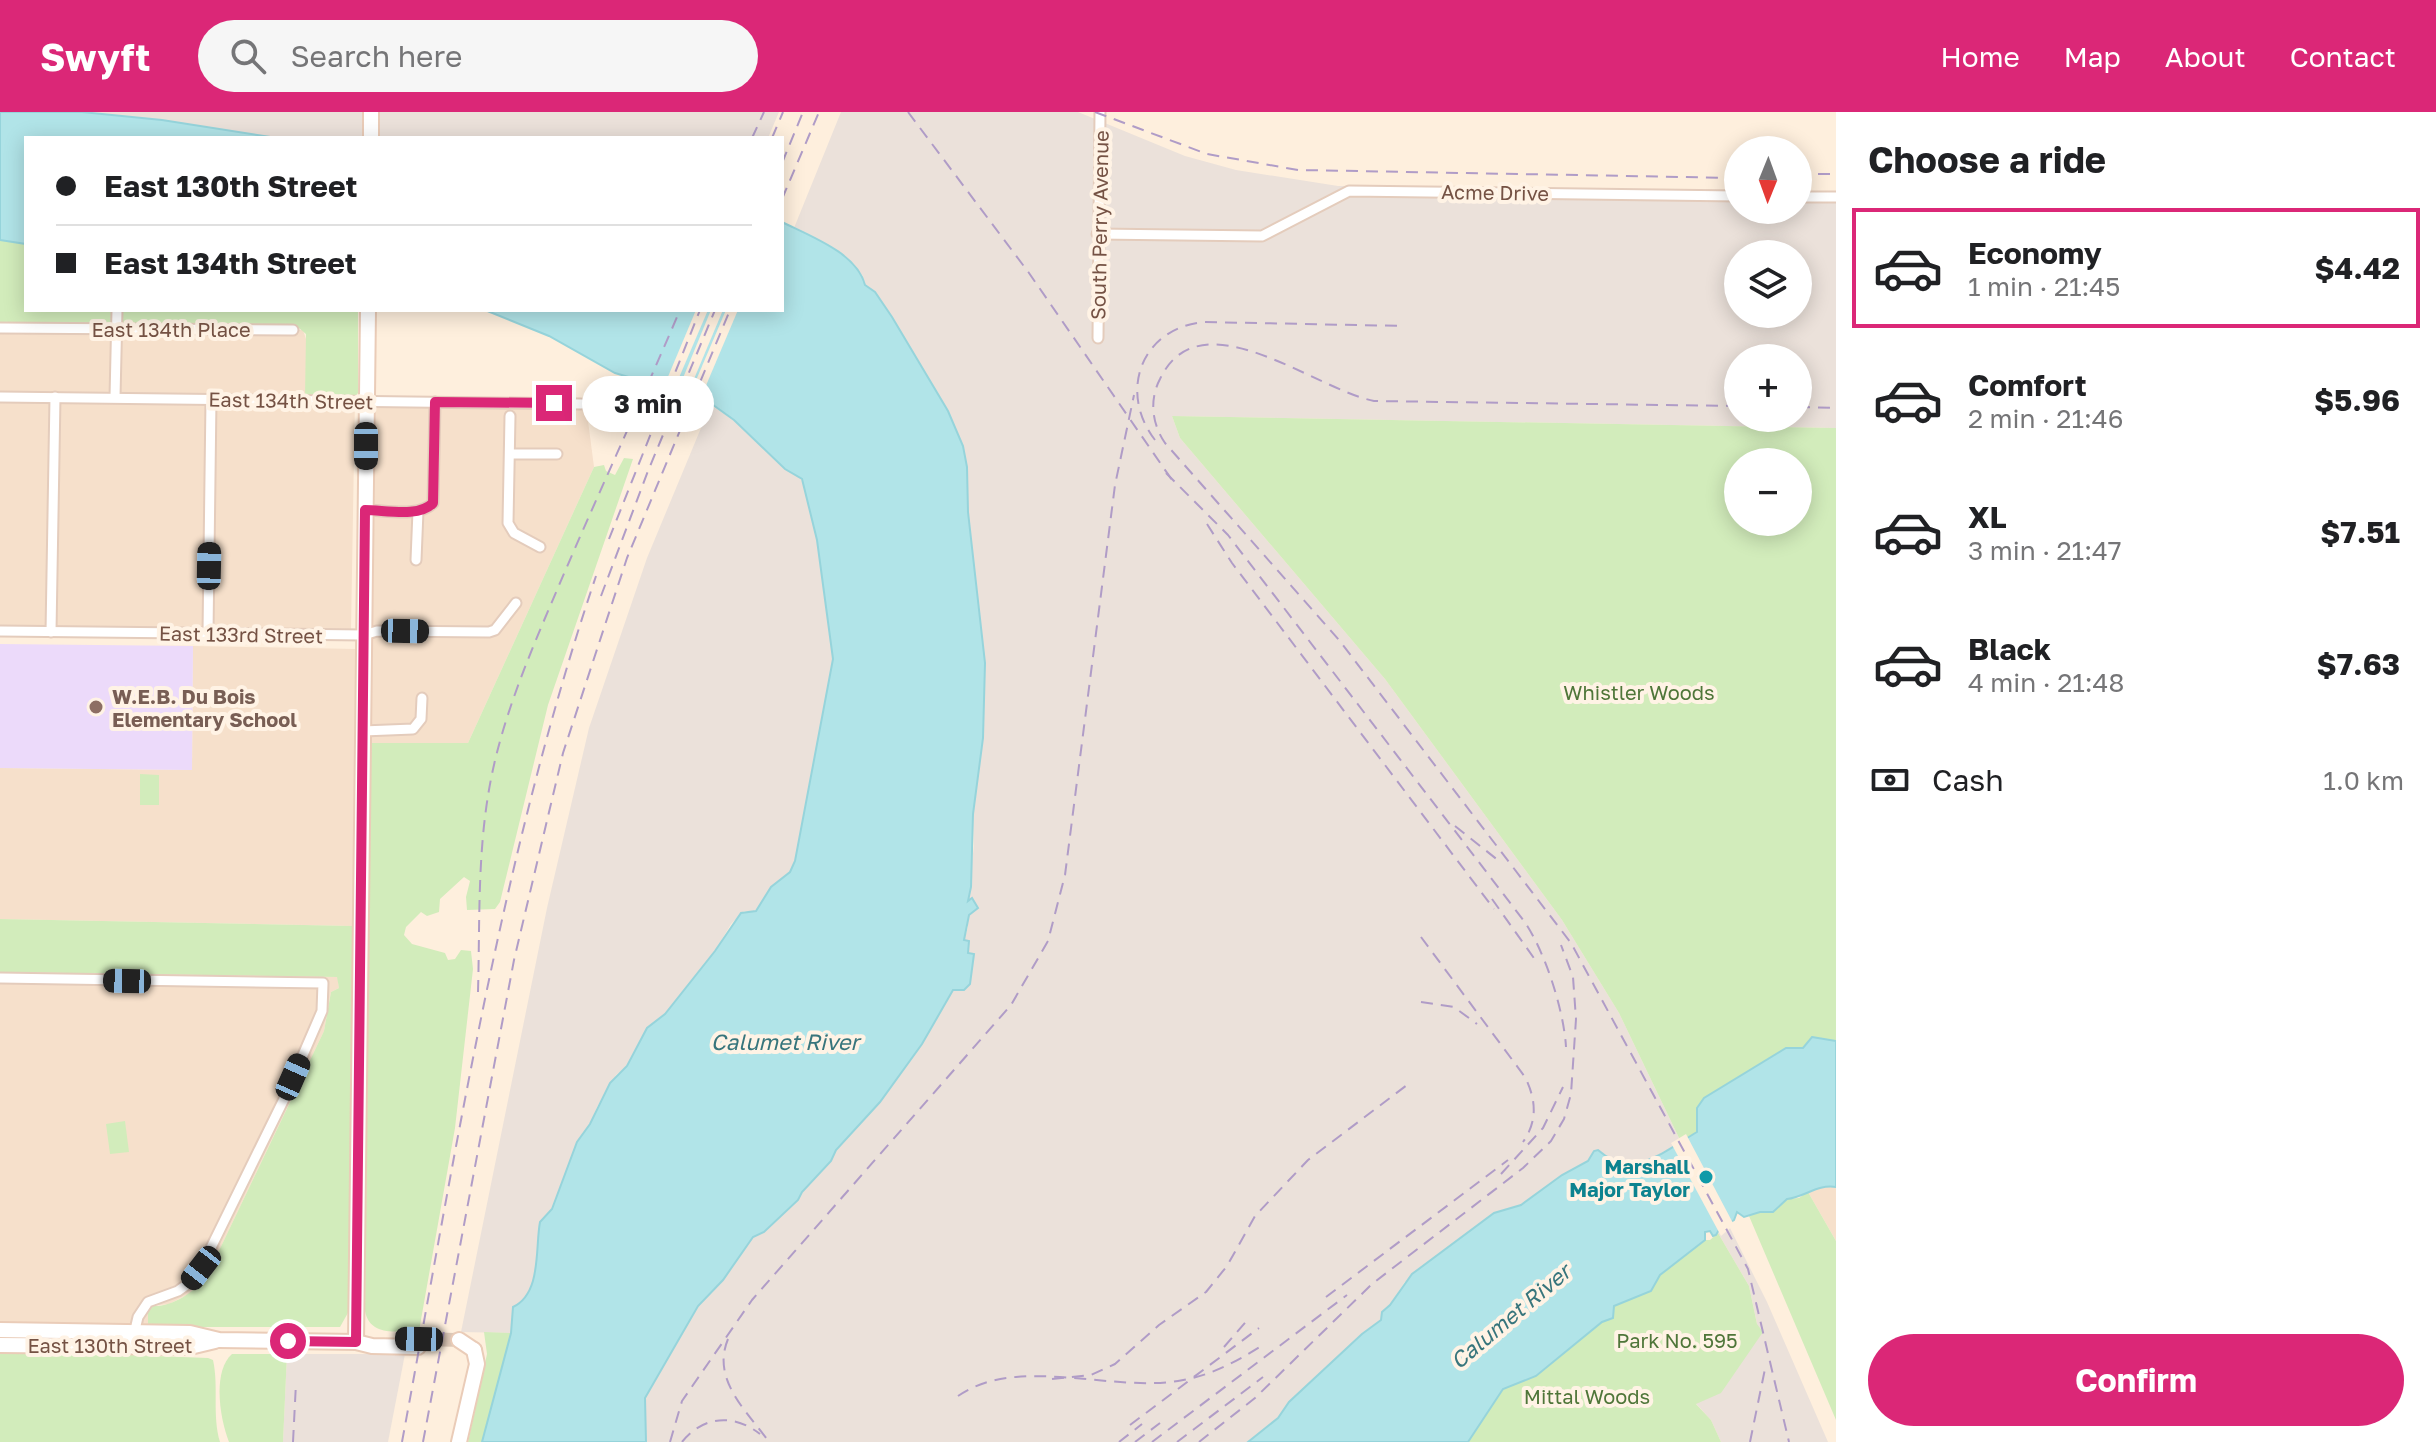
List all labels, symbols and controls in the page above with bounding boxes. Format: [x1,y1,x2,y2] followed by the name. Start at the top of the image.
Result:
[198,20,758,92] search box
[40,34,150,79] text: Swyft
[226,34,270,78] icon: search
[290,38,462,74] text: Search here
[1941,40,2020,73] text: Home
[2064,40,2121,73] text: Map
[2165,40,2246,73] text: About
[2290,40,2396,73] text: Contact
[1085,130,1113,320] street label: South Perry Avenue
[1724,136,1812,224] north arrow
[1724,136,1812,536] map controls
[1868,138,2106,181] text: Choose a ride
[104,168,358,204] text: East 130th Street
[1441,179,1549,205] street label: Acme Drive
[1872,232,1944,304] icon: car
[1968,235,2102,271] text: Economy
[1724,240,1812,328] button: layers
[104,245,357,281] text: East 134th Street
[2315,250,2400,286] text: $4.42
[1968,271,2120,302] text: 1 min · 21:45
[91,317,251,341] street label: East 134th Place
[1724,344,1812,432] button: +
[1872,364,1944,436] icon: car
[1968,367,2087,403] text: Comfort
[582,375,714,431] callout: 3 min
[2314,382,2400,418] text: $5.96
[536,385,572,421] route end
[208,387,374,413] street label: East 134th Street
[614,388,682,419] text: 3 min
[1968,403,2123,434] text: 2 min · 21:46
[354,422,378,470] car
[1724,448,1812,536] button: −
[1872,496,1944,568] icon: car
[1968,499,2007,535] text: XL
[2320,514,2400,550] text: $7.51
[1968,535,2122,566] text: 3 min · 21:47
[197,542,221,590] car
[381,619,429,643] car
[159,621,323,647] street label: East 133rd Street
[1872,628,1944,700] icon: car
[1968,631,2051,667] text: Black
[2317,646,2400,682] text: $7.63
[1968,667,2124,698] text: 4 min · 21:48
[1563,680,1715,704] park label: Whistler Woods
[112,684,297,731] place label: W.E.B. Du Bois Elementary School
[87,698,105,716] marker: W.E.B. Du Bois Elementary School
[1868,758,1912,802] icon: cash
[1932,762,2004,798] text: Cash
[2323,765,2404,796] text: 1.0 km
[103,969,151,993] car
[711,1028,863,1055] water label: Calumet River
[272,1050,314,1104] car
[1569,1154,1690,1201] place label: Marshall Major Taylor
[1697,1168,1715,1186] marker: Marshall Major Taylor
[177,1242,225,1294] car
[1444,1256,1578,1374] water label: Calumet River
[270,1323,306,1359] route start
[395,1327,443,1351] car
[1616,1328,1738,1352] park label: Park No. 595
[27,1333,193,1357] street label: East 130th Street
[1868,1334,2404,1426] button: Confirm
[1524,1384,1650,1408] park label: Mittal Woods

